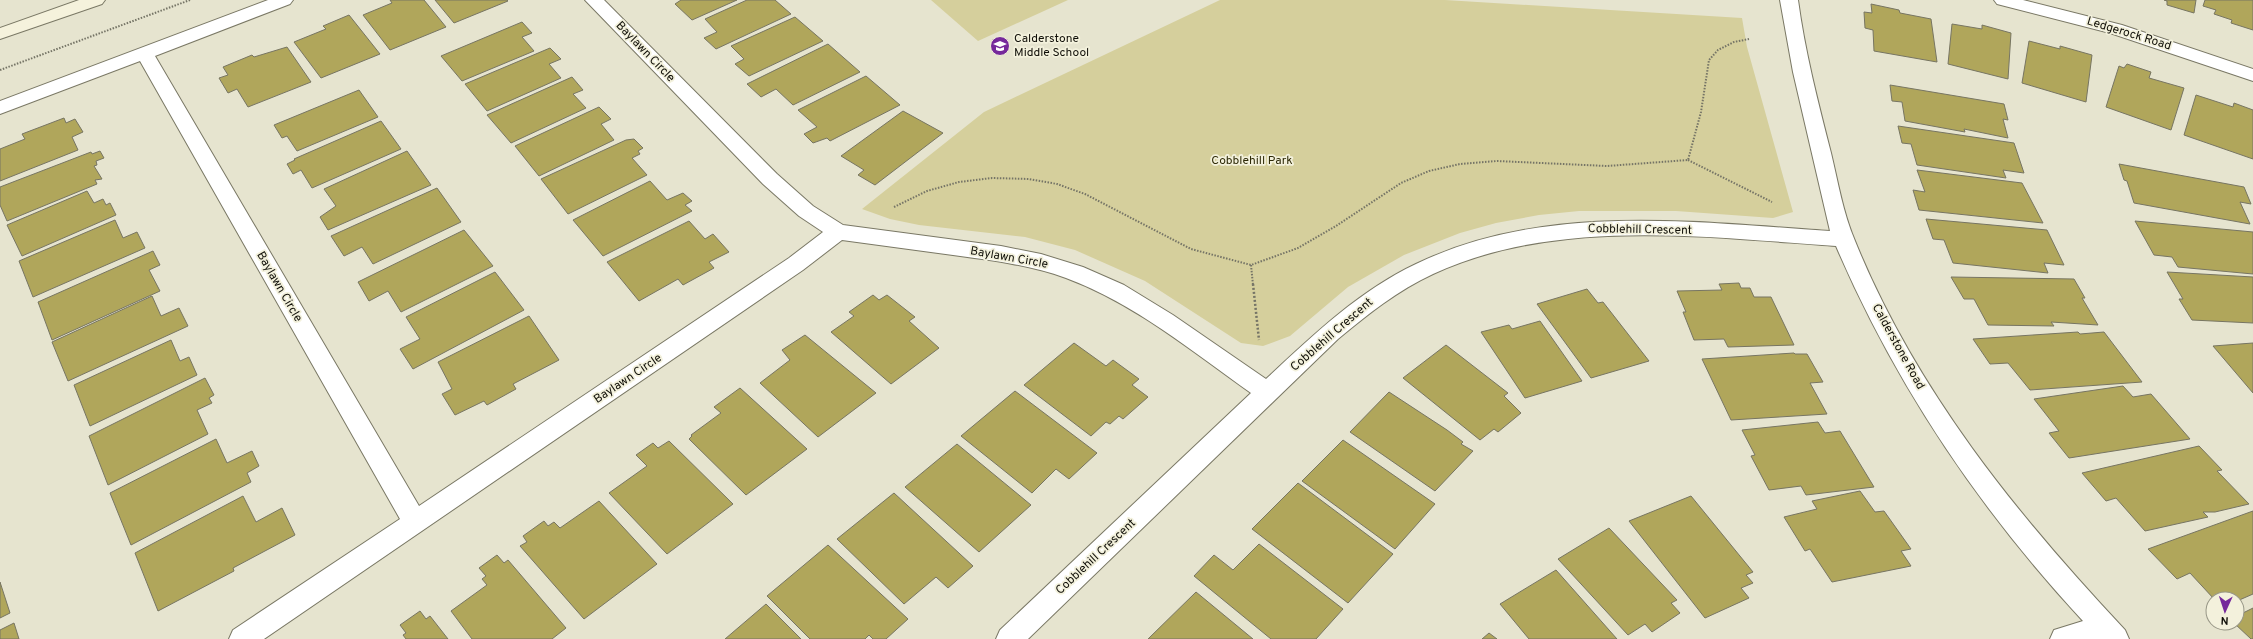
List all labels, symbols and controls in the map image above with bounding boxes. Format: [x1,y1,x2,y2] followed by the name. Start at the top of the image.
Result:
[2085,14,2173,54] street label: Ledgerock Road
[612,18,678,86] street label: Baylawn Circle
[1014,31,1089,61] place label: Calderstone Middle School
[989,35,1011,57] school or university icon: Calderstone Middle School
[1211,153,1293,169] park label: Cobblehill Park
[1588,221,1692,239] street label: Cobblehill Crescent
[969,243,1049,273] street label: Baylawn Circle
[252,249,306,325] street label: Baylawn Circle
[1287,295,1377,375] street label: Cobblehill Crescent
[1868,301,1928,393] street label: Calderstone Road
[591,350,665,408] street label: Baylawn Circle
[1052,516,1140,598] street label: Cobblehill Crescent
[2205,591,2245,631] north arrow
[2220,613,2229,627] text: N

